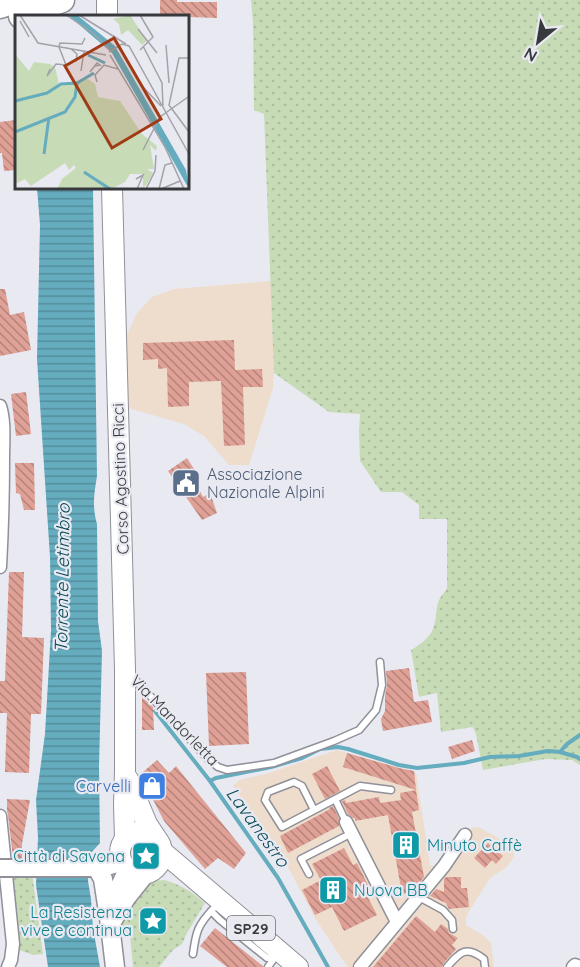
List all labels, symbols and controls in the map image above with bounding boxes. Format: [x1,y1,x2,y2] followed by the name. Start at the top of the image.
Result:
[508,12,568,72] north arrow
[15,15,189,189] inset map
[520,43,541,67] text: N
[107,403,133,555] street label: Corso Agostino Ricci
[207,464,325,502] place label: Associazione Nazionale Alpini
[170,467,202,499] public building icon: Associazione Nazionale Alpini
[49,502,75,653] water label: Torrente Letimbro
[126,670,224,770] street label: Via Mandorletta
[136,770,168,802] shop icon: Carvelli
[76,776,131,796] place label: Carvelli
[221,783,295,872] water label: Lavanestro
[390,829,422,861] building icon: Minuto Caffè
[427,835,522,855] place label: Minuto Caffè
[130,840,162,872] place icon: Città di Savona
[13,846,125,866] place label: Città di Savona
[317,874,349,906] building icon: Nuova BB
[354,880,428,900] place label: Nuova BB
[21,902,132,940] place label: La Resistenza vive e continua
[137,905,169,937] place icon: La Resistenza vive e continua
[227,916,275,940] road number: SP29

